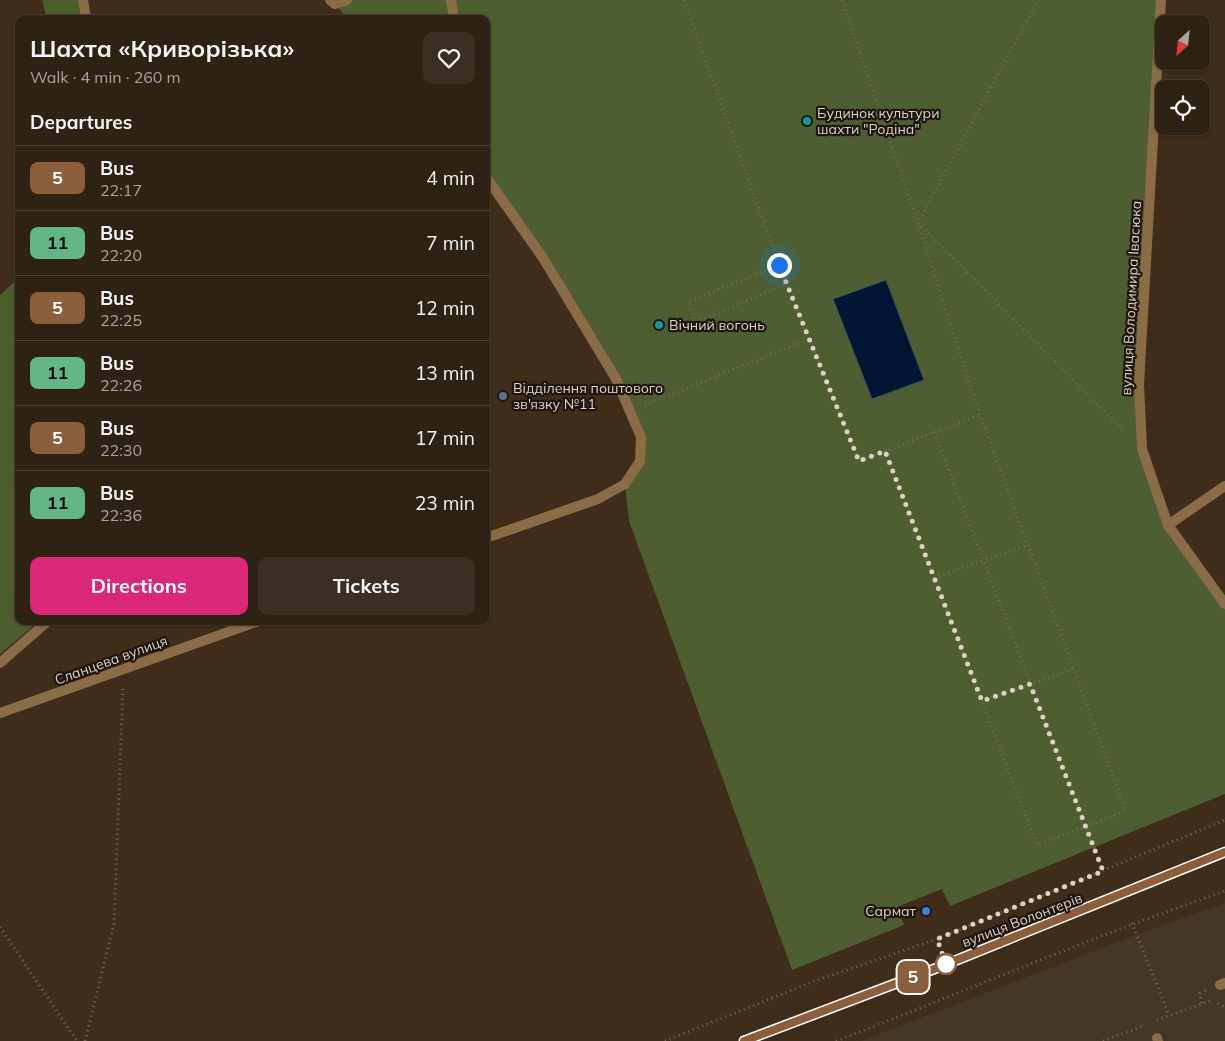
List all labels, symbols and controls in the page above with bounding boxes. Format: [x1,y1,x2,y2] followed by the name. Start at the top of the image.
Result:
[1155,15,1210,70] north arrow
[1155,15,1210,135] map controls
[423,32,475,84] button: heart
[30,33,294,63] text: Шахта «Криворізька»
[30,67,181,87] text: Walk · 4 min · 260 m
[1155,80,1210,135] button: locate
[817,104,939,138] place label: Будинок культури шахти "Родіна"
[30,110,132,134] text: Departures
[801,115,813,127] marker: Будинок культури шахти "Родіна"
[100,156,134,180] text: Bus
[52,166,63,189] text: 5
[426,166,475,190] text: 4 min
[100,180,142,200] text: 22:17
[1117,200,1145,396] street label: вулиця Володимира Івасюка
[100,221,134,245] text: Bus
[47,231,68,254] text: 11
[426,231,475,255] text: 7 min
[100,245,142,265] text: 22:20
[767,253,792,278] your location
[100,286,134,310] text: Bus
[52,296,63,319] text: 5
[415,296,475,320] text: 12 min
[100,310,142,330] text: 22:25
[669,316,765,334] place label: Вічний вогонь
[653,319,665,331] marker: Вічний вогонь
[100,351,134,375] text: Bus
[47,361,68,384] text: 11
[415,361,475,385] text: 13 min
[100,375,142,395] text: 22:26
[513,379,663,413] place label: Відділення поштового зв'язку №11
[497,390,509,402] marker: Відділення поштового зв'язку №11
[100,416,134,440] text: Bus
[52,426,63,449] text: 5
[415,426,475,450] text: 17 min
[100,440,142,460] text: 22:30
[100,481,134,505] text: Bus
[47,491,68,514] text: 11
[415,491,475,515] text: 23 min
[100,505,142,525] text: 22:36
[30,557,248,615] button: Directions
[258,557,475,615] button: Tickets
[52,631,170,689] street label: Сланцева вулиця
[959,889,1085,951] street label: вулиця Волонтерів
[865,902,917,920] place label: Сармат
[920,905,932,917] marker: Сармат
[935,953,957,975] unlabelled marker
[897,961,929,993] line badge: 5
[908,965,918,988] text: 5

